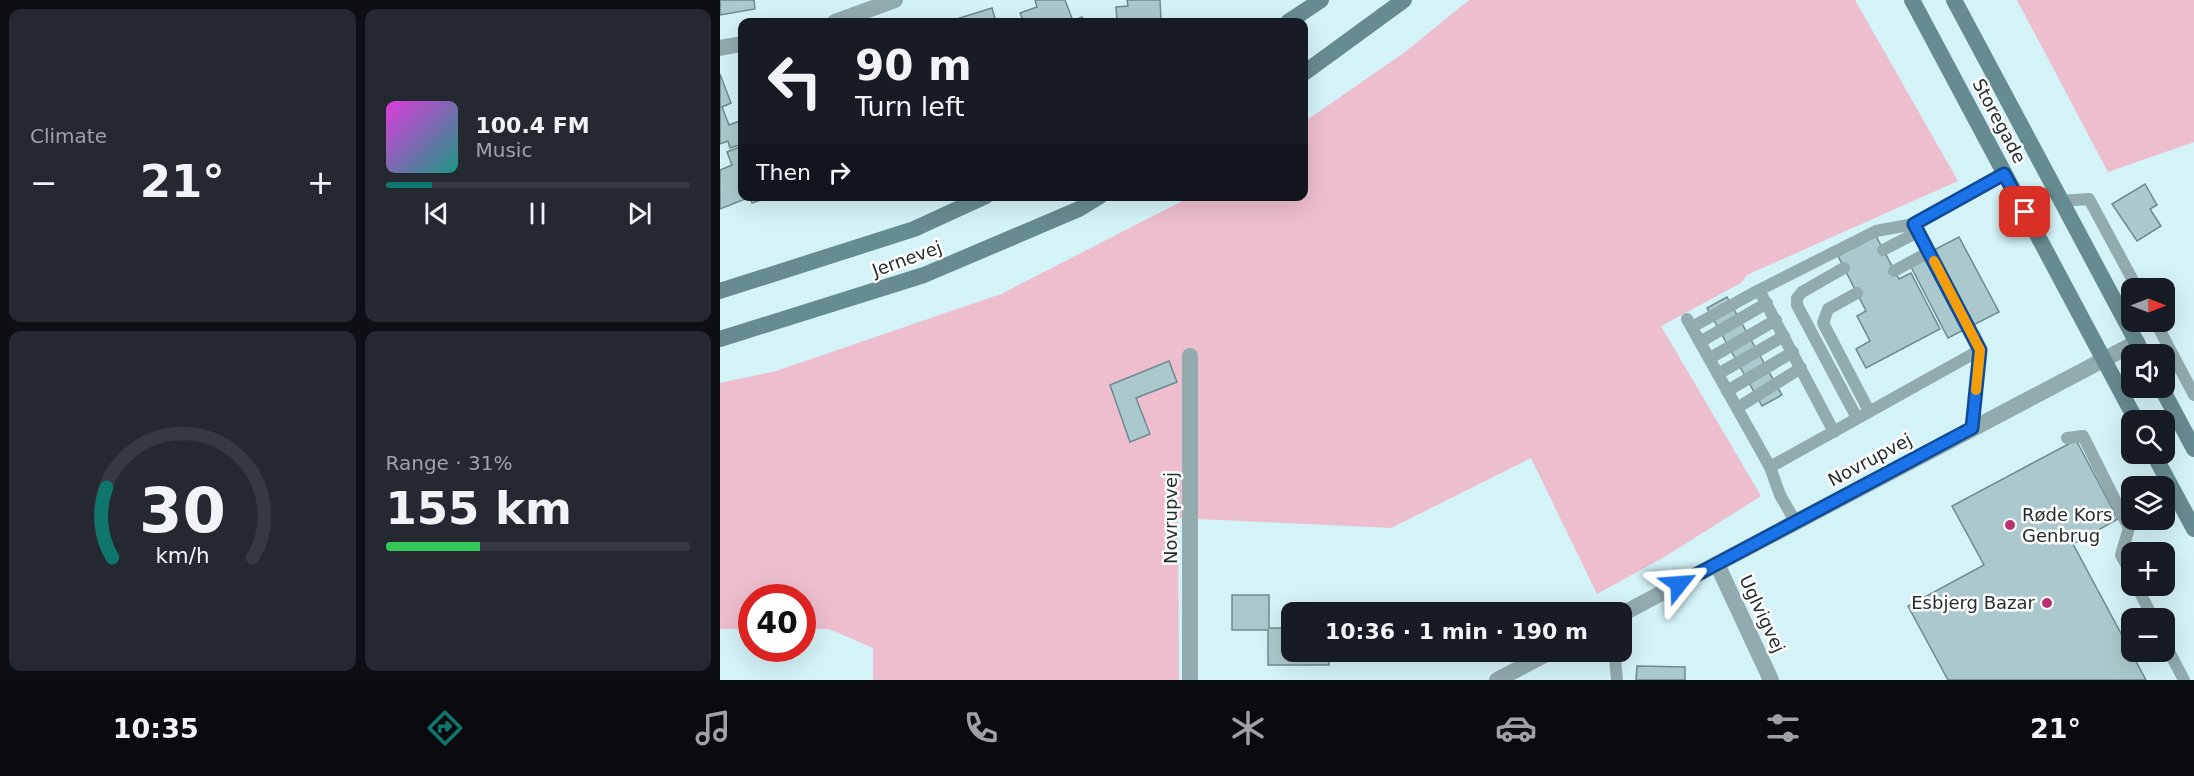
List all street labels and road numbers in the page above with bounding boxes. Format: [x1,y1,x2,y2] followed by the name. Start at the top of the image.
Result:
[1968,75,2030,167] street label: Storegade
[868,236,945,281] street label: Jernevej
[1824,429,1915,490] street label: Novrupvej
[1160,472,1181,564] street label: Novrupvej
[1735,572,1790,656] street label: Uglvigvej

